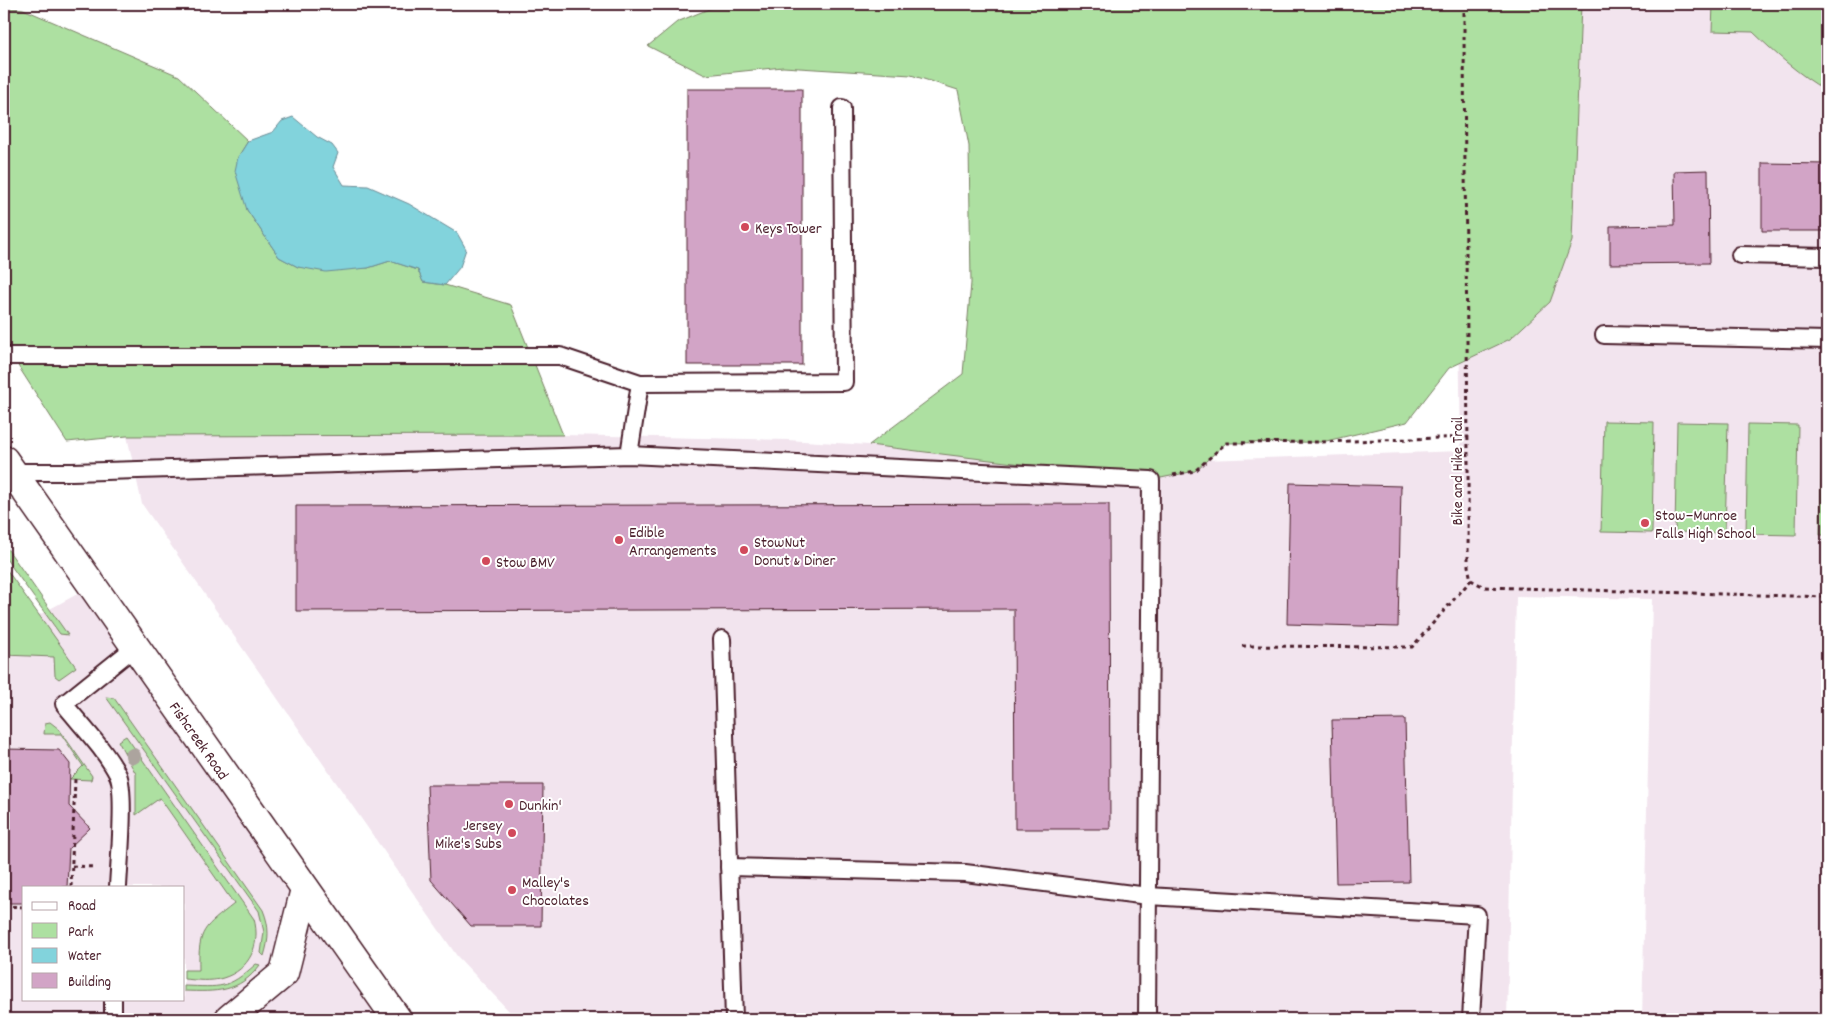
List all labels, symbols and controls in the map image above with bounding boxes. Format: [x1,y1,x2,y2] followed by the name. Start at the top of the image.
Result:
[755,218,822,241] place label: Keys Tower
[739,221,751,233] marker: Keys Tower
[1447,416,1470,525] street label: Bike and Hike Trail
[1655,505,1756,546] place label: Stow–Munroe Falls High School
[1639,517,1651,529] marker: Stow–Munroe Falls High School
[629,522,717,563] place label: Edible Arrangements
[754,532,836,573] place label: StowNut Donut & Diner
[613,534,625,546] marker: Edible Arrangements
[738,544,750,556] marker: StowNut Donut & Diner
[496,552,555,575] place label: Stow BMV
[480,555,492,567] marker: Stow BMV
[163,698,233,785] street label: Fishcreek Road
[519,795,562,818] place label: Dunkin'
[503,798,515,810] marker: Dunkin'
[435,815,503,856] place label: Jersey Mike's Subs
[506,827,518,839] marker: Jersey Mike's Subs
[522,872,589,913] place label: Malley's Chocolates
[506,884,518,896] marker: Malley's Chocolates
[22,886,185,1000] legend
[68,896,96,918] text: Road
[68,922,94,944] text: Park
[68,946,102,968] text: Water
[68,972,111,994] text: Building

